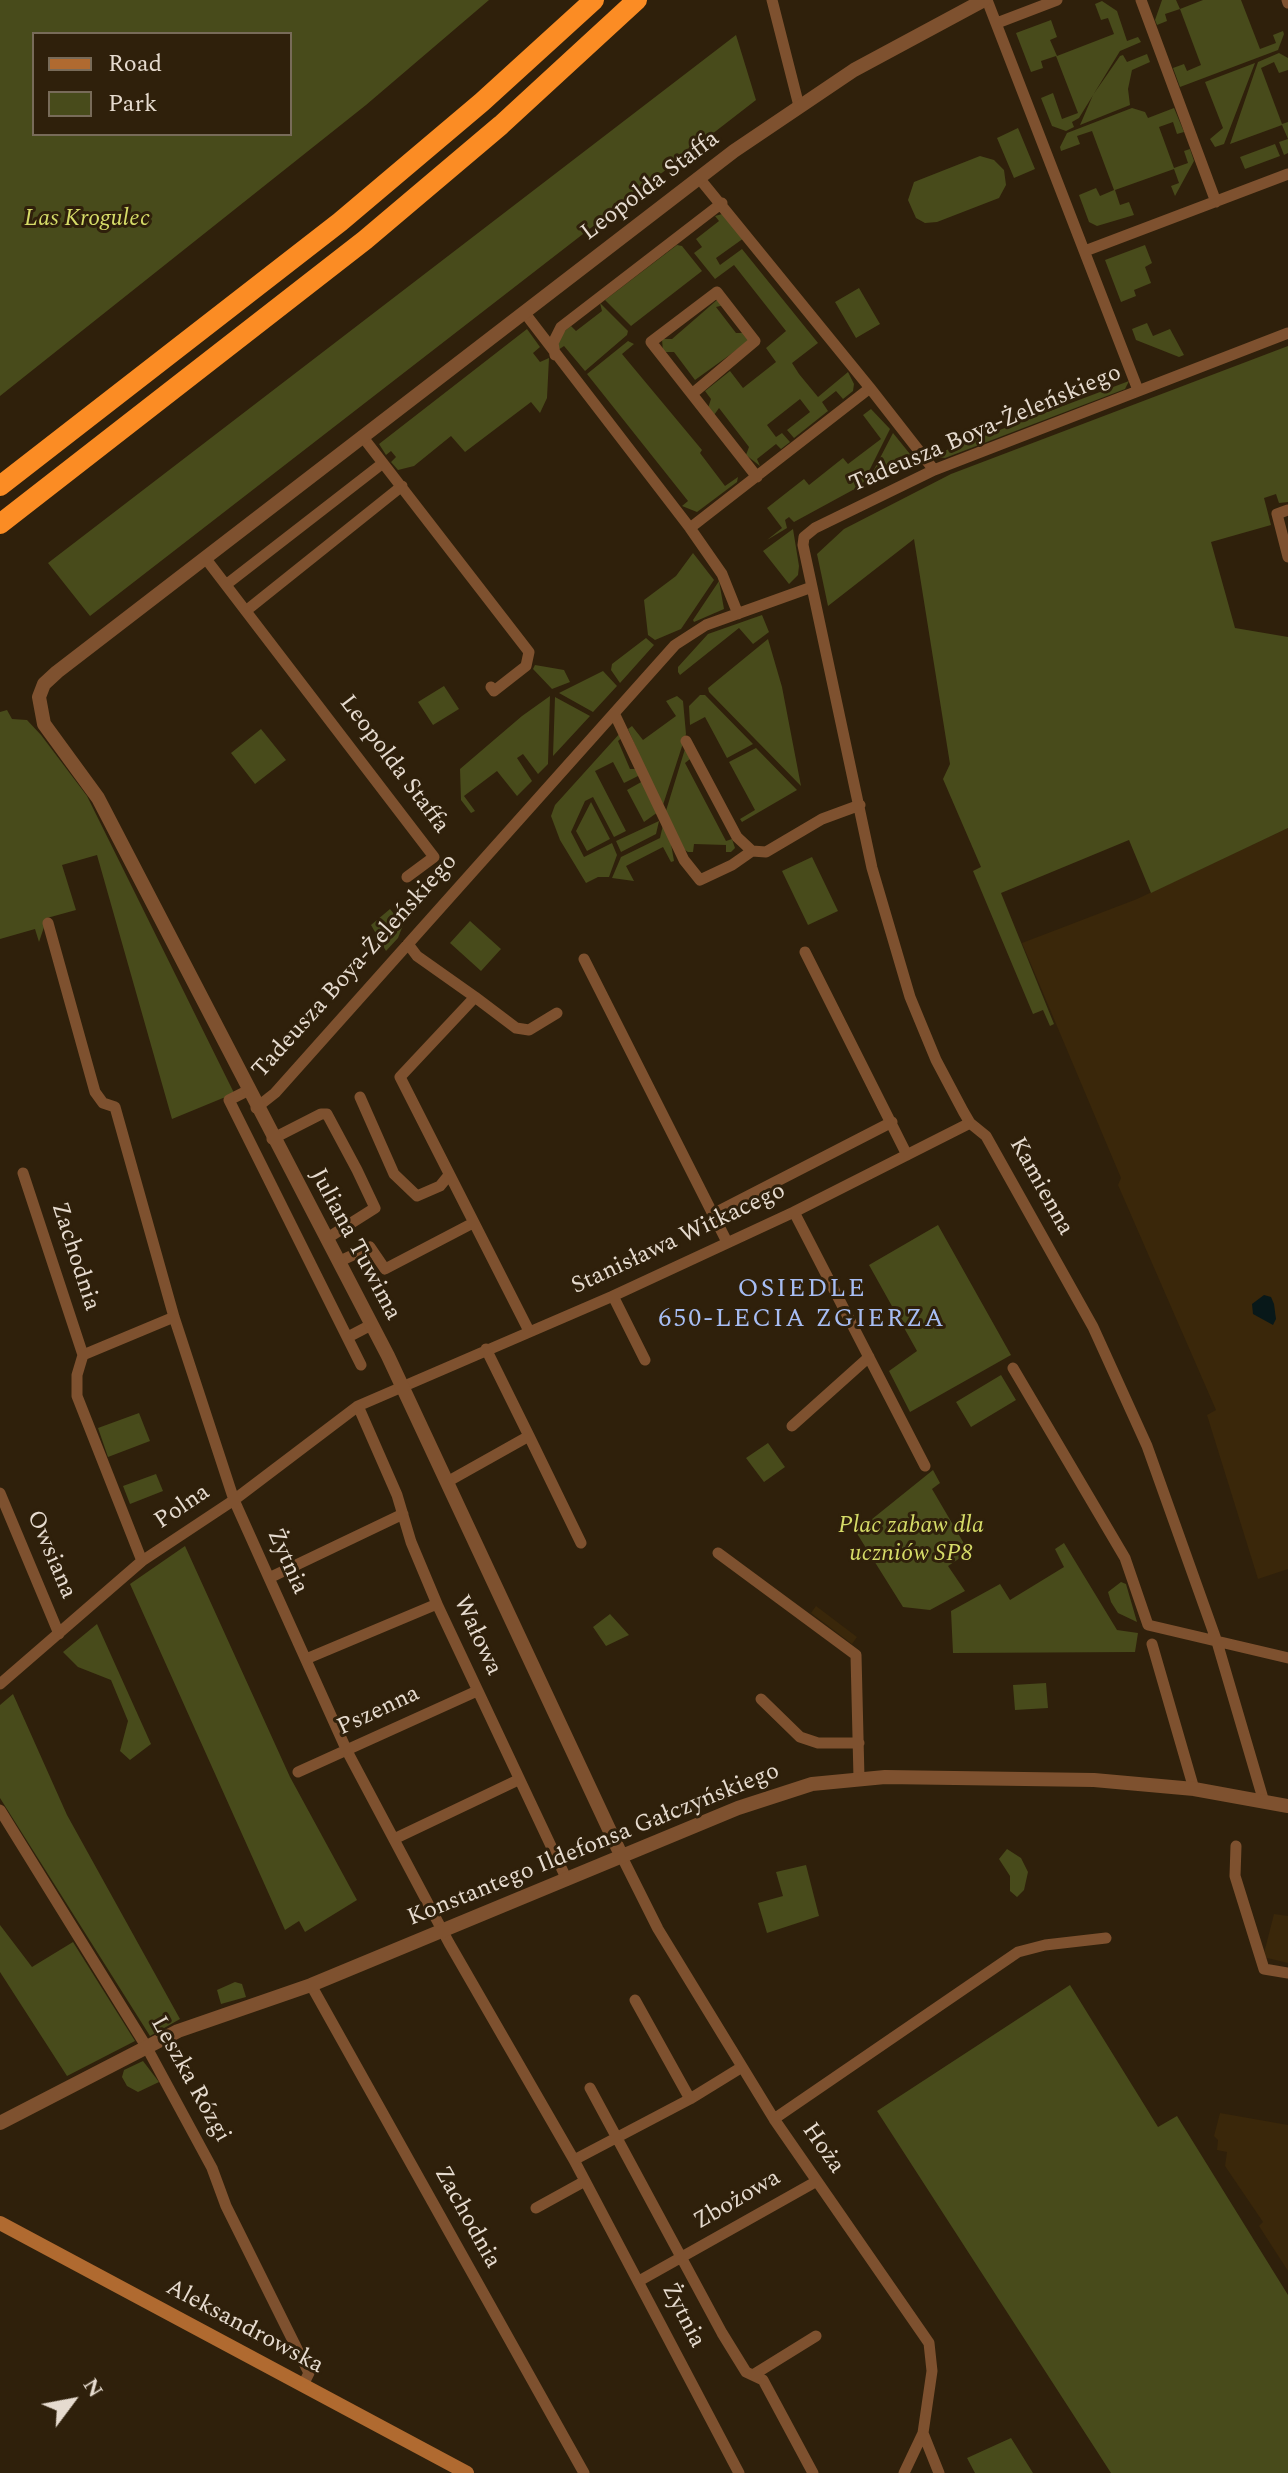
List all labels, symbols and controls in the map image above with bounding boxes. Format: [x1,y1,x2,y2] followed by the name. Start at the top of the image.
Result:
[32,32,292,136] legend
[108,46,162,82] text: Road
[108,86,158,122] text: Park
[576,126,726,248] street label: Leopolda Staffa
[24,206,150,234] park label: Las Krogulec
[846,360,1126,500] street label: Tadeusza Boya-Żeleńskiego
[332,690,454,840] street label: Leopolda Staffa
[247,849,465,1085] street label: Tadeusza Boya-Żeleńskiego
[1001,1133,1079,1241] street label: Kamienna
[302,1164,406,1326] street label: Juliana Tuwima
[568,1178,790,1302] street label: Stanisława Witkacego
[43,1199,105,1315] street label: Zachodnia
[658,1275,946,1336] district label: OSIEDLE 650-LECIA ZGIERZA
[150,1479,216,1537] street label: Polna
[19,1507,81,1603] street label: Owsiana
[838,1513,984,1569] park label: Plac zabaw dla uczniów SP8
[259,1525,313,1599] street label: Żytnia
[445,1592,507,1680] street label: Wałowa
[333,1680,425,1744] street label: Pszenna
[404,1758,784,1934] street label: Konstantego Ildefonsa Gałczyńskiego
[143,2012,235,2148] street label: Leszka Rózgi
[794,2118,850,2180] street label: Hoża
[426,2162,506,2274] street label: Zachodnia
[689,2165,787,2237] street label: Zbożowa
[160,2274,328,2382] street label: Aleksandrowska
[654,2279,710,2353] street label: Żytnia
[32,2361,112,2441] north arrow
[74,2372,112,2404] text: N

